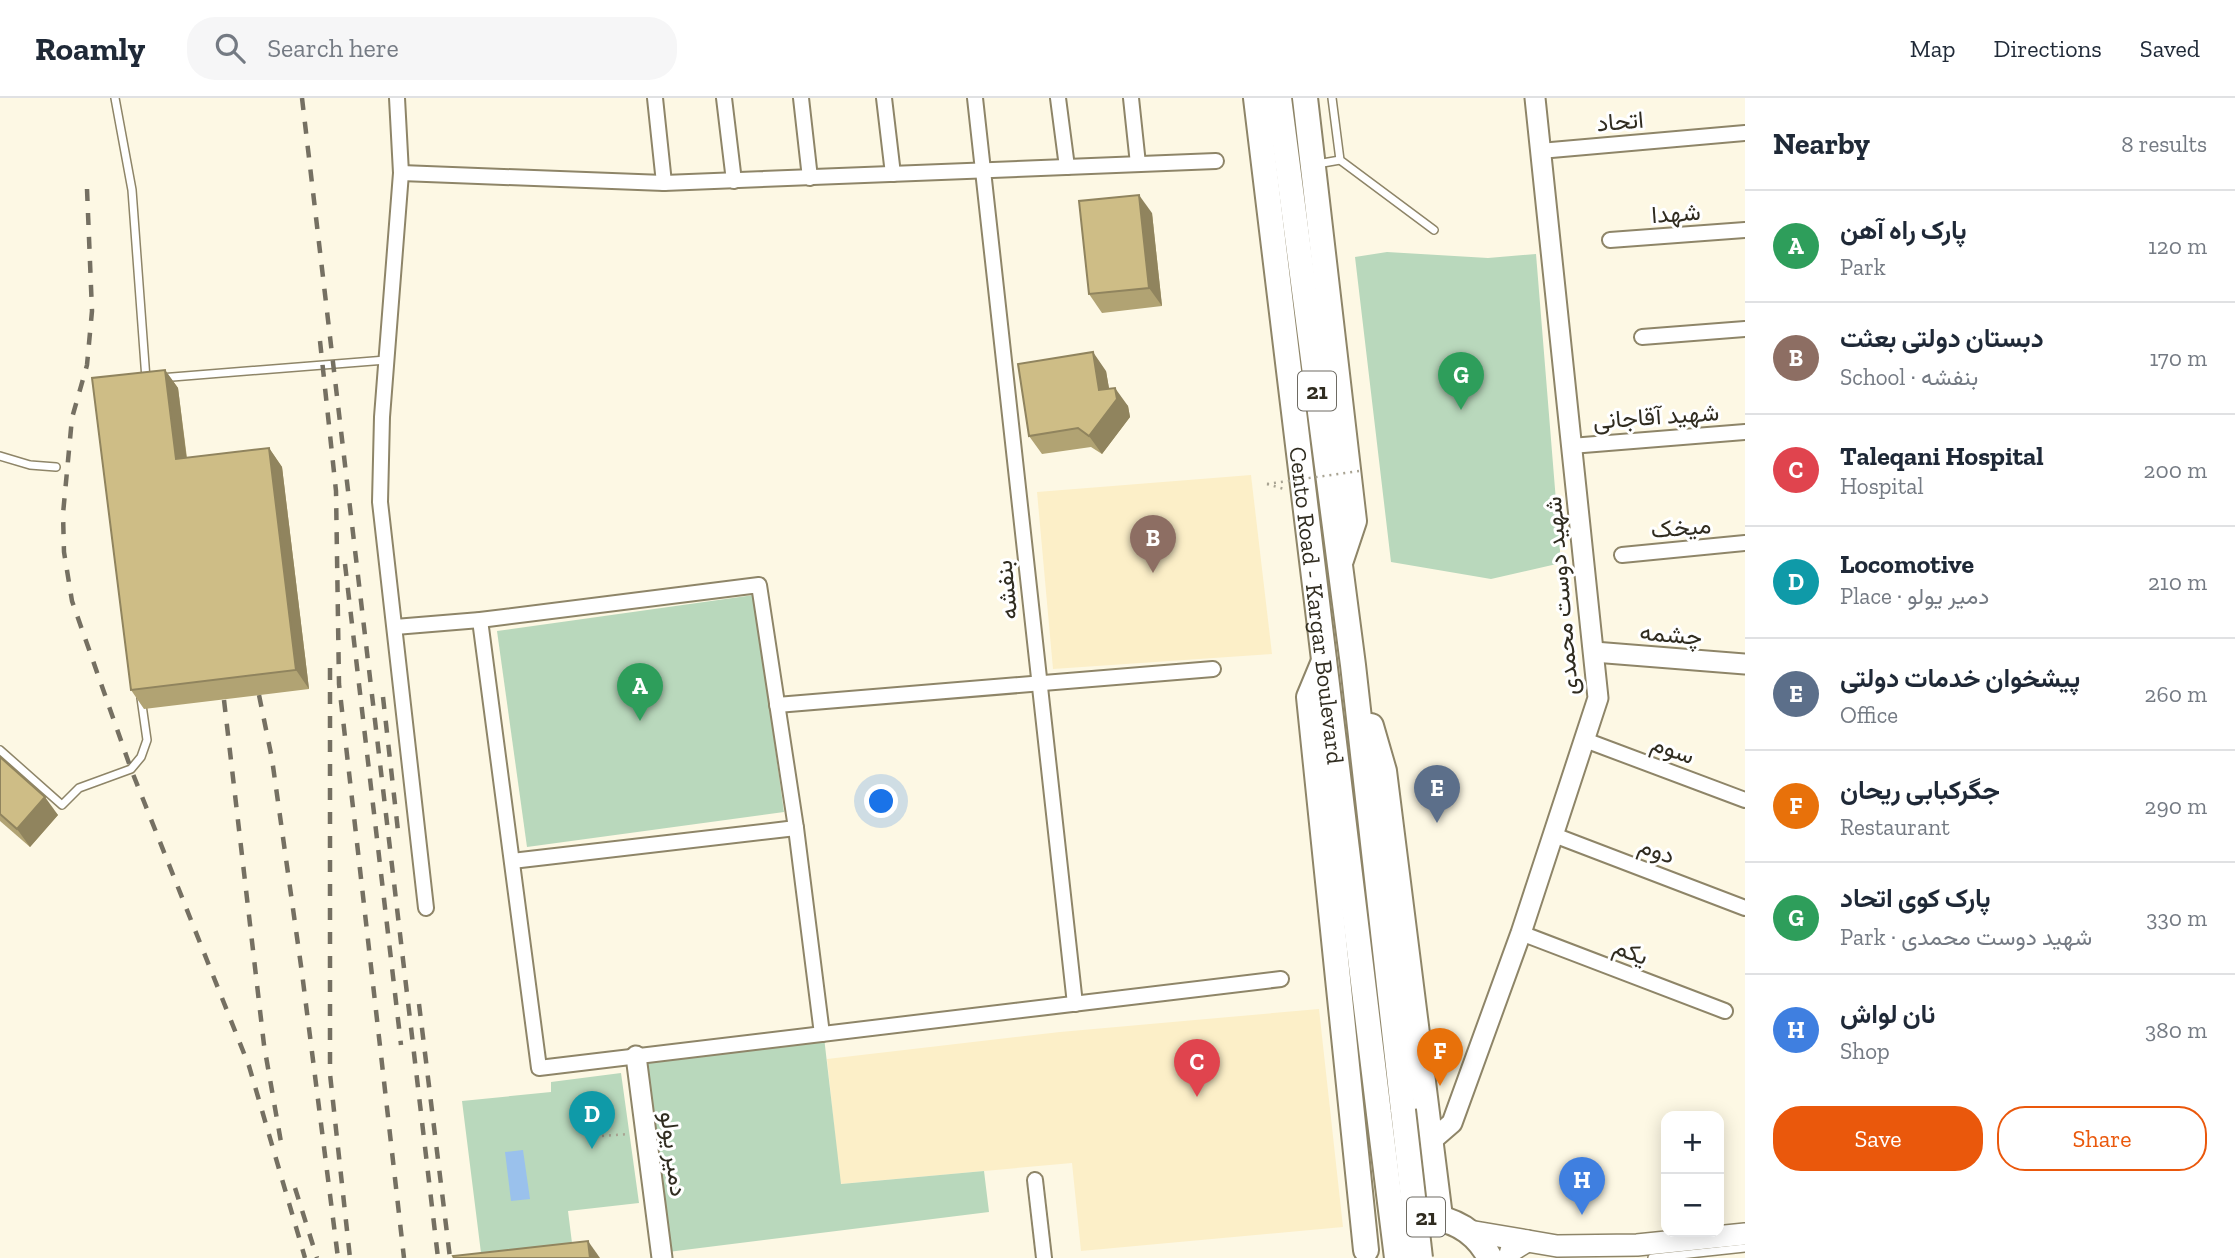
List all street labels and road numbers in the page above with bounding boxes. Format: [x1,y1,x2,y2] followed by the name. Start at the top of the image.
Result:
[1595,105,1645,137] street label: اتحاد
[1650,197,1702,230] street label: شهدا
[1298,372,1336,410] road number: 21
[1592,397,1720,436] street label: شهید آقاجانی
[1284,445,1351,766] street label: Cento Road - Kargar Boulevard
[1538,495,1585,697] street label: شهید دوست محمدی
[1650,510,1712,544] street label: میخک
[988,559,1024,621] street label: بنفشه
[1638,617,1703,653] street label: چشمه
[1647,728,1699,772] street label: سوم
[1634,830,1679,872] street label: دوم
[1609,931,1653,973] street label: یکم
[653,1110,694,1198] street label: دمیر یولو
[1407,1198,1445,1236] road number: 21

